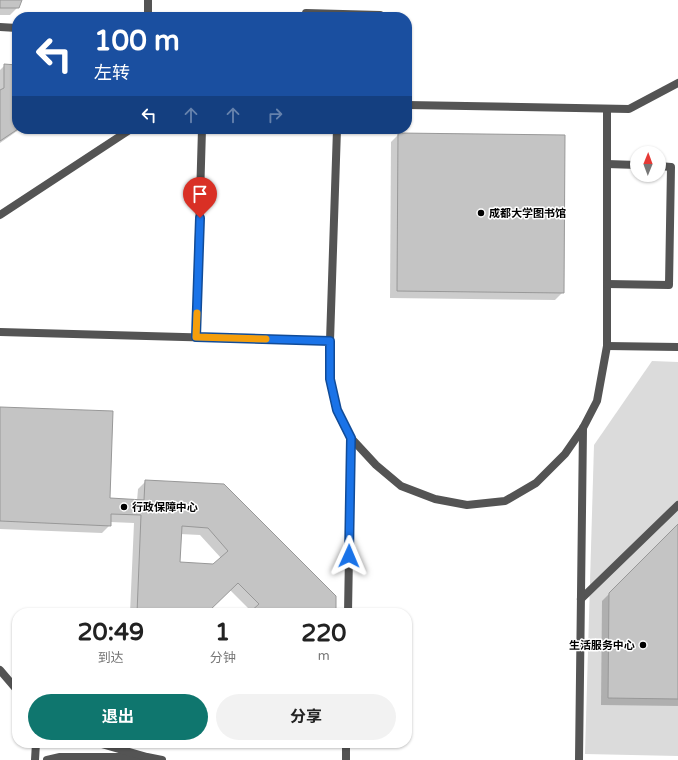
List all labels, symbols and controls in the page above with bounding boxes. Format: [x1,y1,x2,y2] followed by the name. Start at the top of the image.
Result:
[94,24,180,58] text: 100 m
[28,28,80,80] icon: left
[94,62,130,84] text: 左转
[138,104,160,126] icon: left
[180,104,202,126] icon: ahead
[222,104,244,126] icon: ahead
[264,104,286,126] icon: right
[630,146,666,182] north arrow
[630,146,666,182] map controls
[183,177,217,218] pin
[189,183,211,205] icon: arrive
[489,207,566,220] place label: 成都大学图书馆
[476,208,486,218] marker: 成都大学图书馆
[132,501,198,514] place label: 行政保障中心
[119,502,129,512] marker: 行政保障中心
[328,535,370,577] position arrow
[78,618,144,647] text: 20:49
[215,618,230,647] text: 1
[301,619,346,648] text: 220
[569,639,635,652] place label: 生活服务中心
[638,640,648,650] marker: 生活服务中心
[318,648,330,664] text: m
[98,650,124,666] text: 到达
[210,650,236,666] text: 分钟
[28,694,208,740] button: 退出
[216,694,396,740] button: 分享

